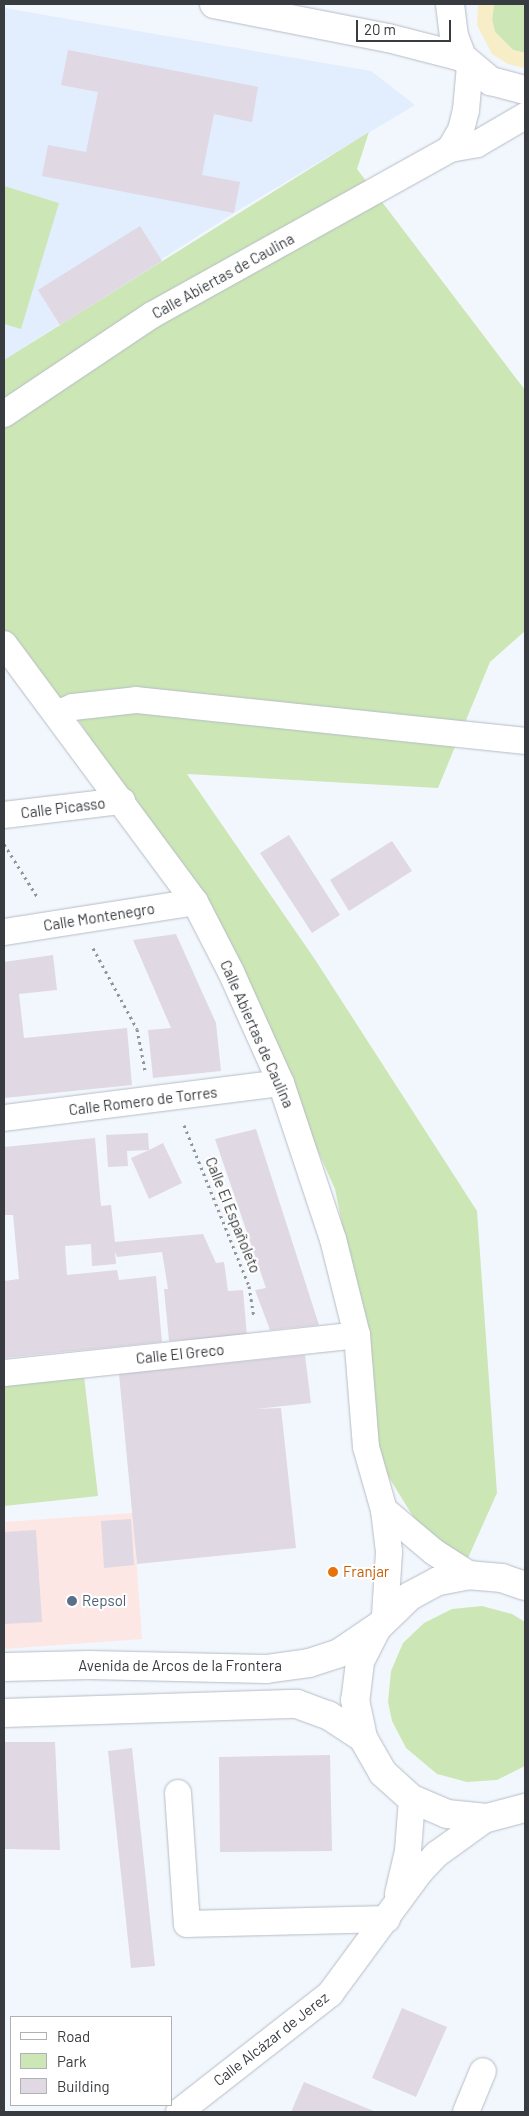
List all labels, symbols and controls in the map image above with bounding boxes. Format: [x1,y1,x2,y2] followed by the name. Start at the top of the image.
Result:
[359,10,454,42] scale bar
[364,20,396,38] text: 20 m
[149,229,297,323] street label: Calle Abiertas de Caulina
[20,794,106,822] street label: Calle Picasso
[42,899,156,935] street label: Calle Montenegro
[216,957,298,1111] street label: Calle Abiertas de Caulina
[68,1083,218,1119] street label: Calle Romero de Torres
[202,1154,264,1276] street label: Calle El Españoleto
[135,1340,225,1368] street label: Calle El Greco
[343,1563,389,1581] place label: Franjar
[327,1566,339,1578] marker: Franjar
[82,1592,126,1610] place label: Repsol
[66,1595,78,1607] marker: Repsol
[78,1657,282,1675] street label: Avenida de Arcos de la Frontera
[210,1988,332,2090] street label: Calle Alcázar de Jerez
[10,2016,172,2106] legend
[57,2027,90,2045] text: Road
[57,2052,86,2070] text: Park
[57,2077,110,2095] text: Building

